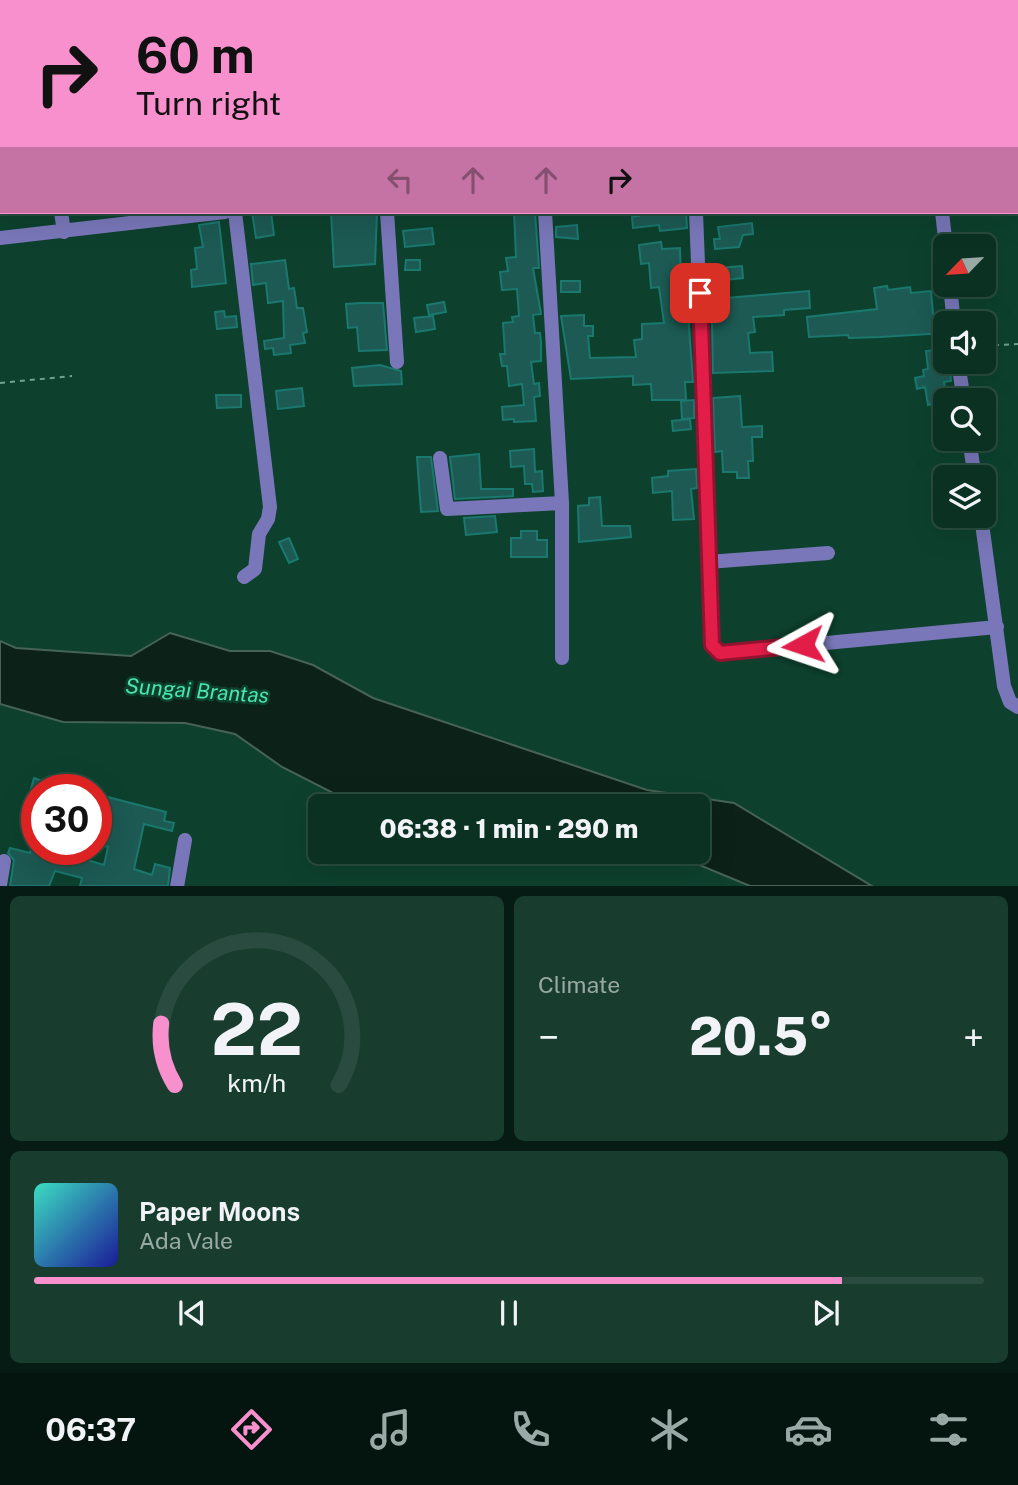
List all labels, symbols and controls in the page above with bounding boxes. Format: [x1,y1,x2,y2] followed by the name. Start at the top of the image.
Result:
[136,26,255,84] text: 60 m
[21,28,112,119] icon: right
[136,85,281,122] text: Turn right
[381,161,419,199] icon: left
[454,161,492,199] icon: ahead
[527,161,565,199] icon: ahead
[600,161,638,199] icon: right
[933,234,996,298] north arrow
[933,234,996,528] map controls
[670,263,730,323] pin
[681,274,719,312] icon: arrive
[933,311,996,374] button: sound
[933,388,996,451] button: search
[933,465,996,528] button: layers
[766,608,840,682] position arrow
[125,673,270,708] water label: Sungai Brantas
[21,774,112,865] speed limit sign: 30
[380,813,638,844] text: 06:38 · 1 min · 290 m
[538,971,620,998] text: Climate
[211,986,303,1071] text: 22
[689,1006,833,1067] text: 20.5°
[538,1015,559,1060] text: −
[963,1015,984,1060] text: +
[228,1067,286,1097] text: km/h
[139,1196,300,1227] text: Paper Moons
[139,1227,233,1254] text: Ada Vale
[173,1294,211,1332] icon: previous
[490,1294,528,1332] icon: pause
[807,1294,845,1332] icon: next
[227,1405,276,1454] icon: directions
[366,1405,415,1454] icon: music
[506,1405,555,1454] icon: phone
[645,1405,694,1454] icon: climate
[784,1405,833,1454] icon: car
[924,1405,973,1454] icon: filters
[45,1411,136,1448] text: 06:37

